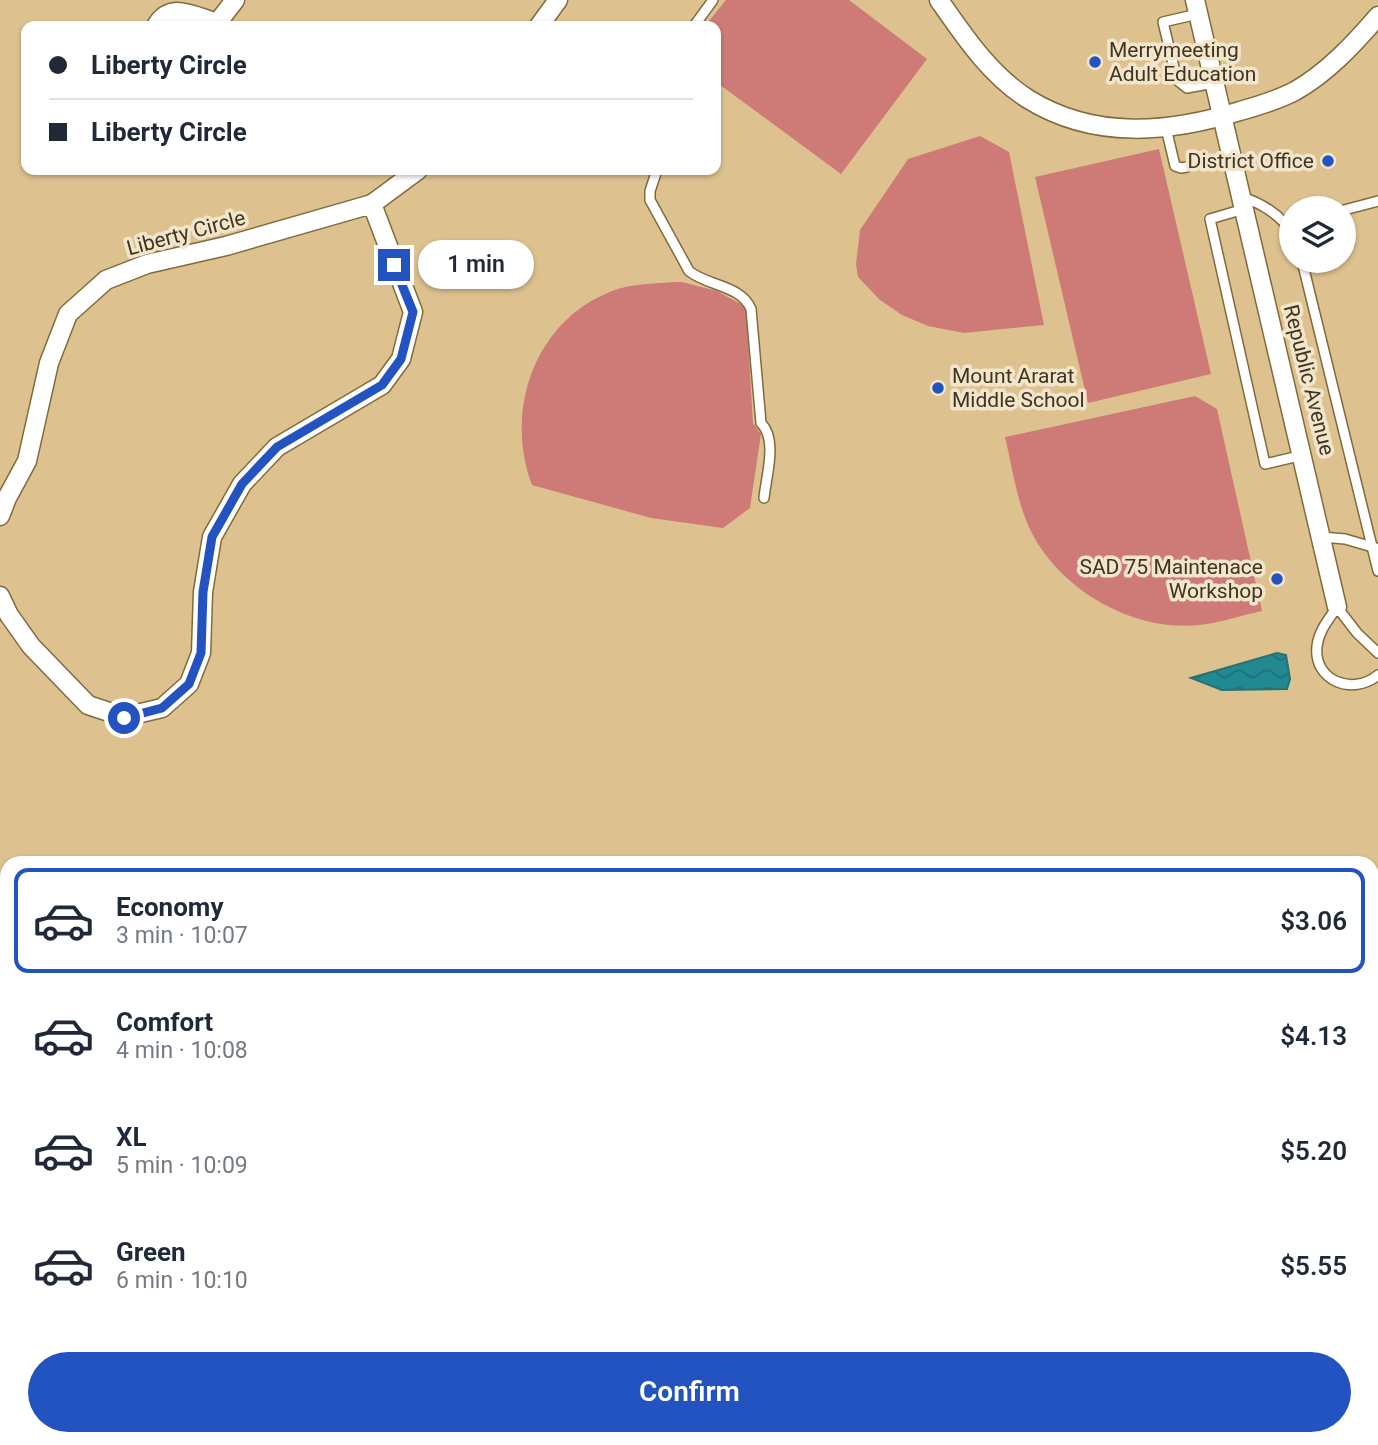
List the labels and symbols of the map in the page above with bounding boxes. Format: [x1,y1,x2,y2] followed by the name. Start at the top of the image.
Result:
[1109,38,1256,86] place label: Merrymeeting Adult Education
[1087,54,1103,70] marker: Merrymeeting Adult Education
[1188,149,1314,173] place label: District Office
[1320,153,1336,169] marker: District Office
[124,206,248,260] street label: Liberty Circle
[418,240,534,290] callout: 1 min
[378,249,410,281] route end
[1279,302,1339,458] street label: Republic Avenue
[952,364,1085,412] place label: Mount Ararat Middle School
[930,380,946,396] marker: Mount Ararat Middle School
[1079,555,1263,603] place label: SAD 75 Maintenace Workshop
[1269,571,1285,587] marker: SAD 75 Maintenace Workshop
[108,702,140,734] route start

